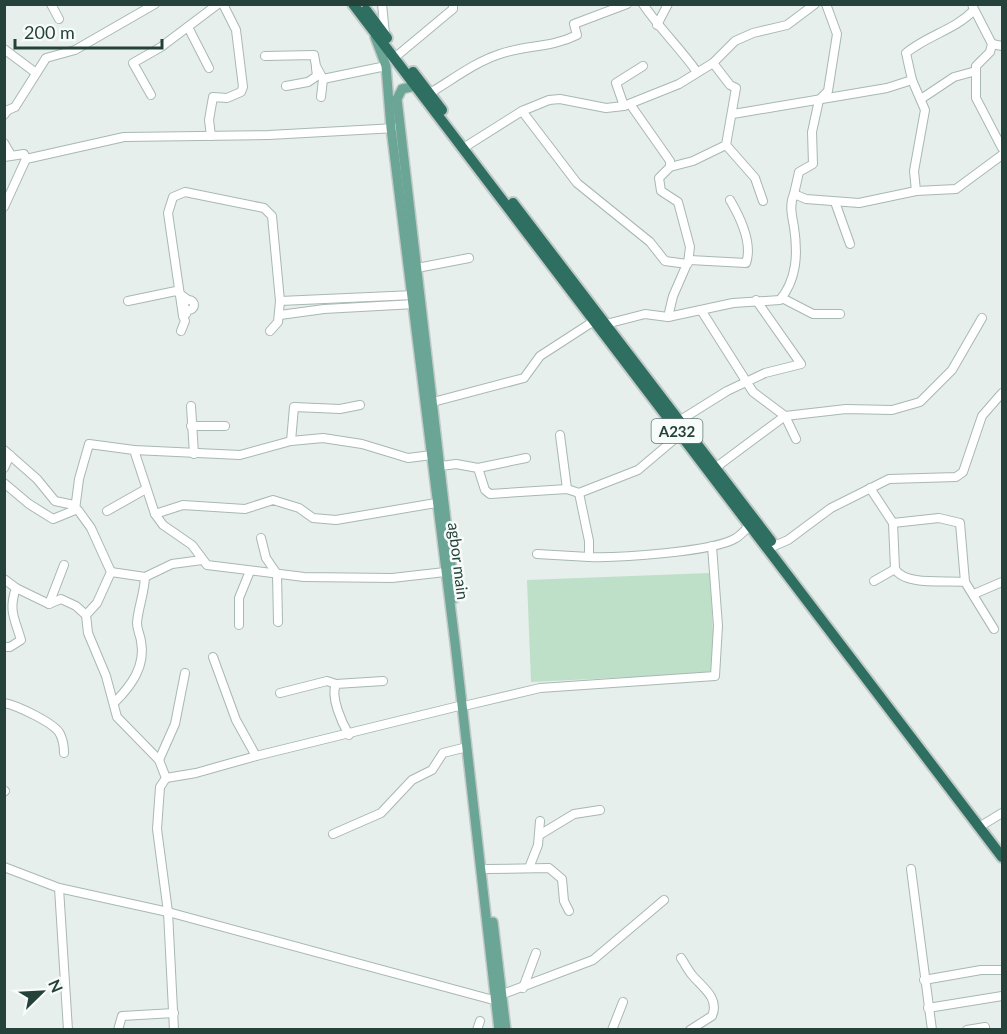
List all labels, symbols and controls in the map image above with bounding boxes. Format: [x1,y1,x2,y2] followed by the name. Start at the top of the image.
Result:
[15,12,162,50] scale bar
[24,21,75,43] text: 200 m
[652,419,702,443] road number: A232
[445,521,473,601] street label: agbor main
[12,962,72,1022] north arrow
[45,976,67,995] text: N

